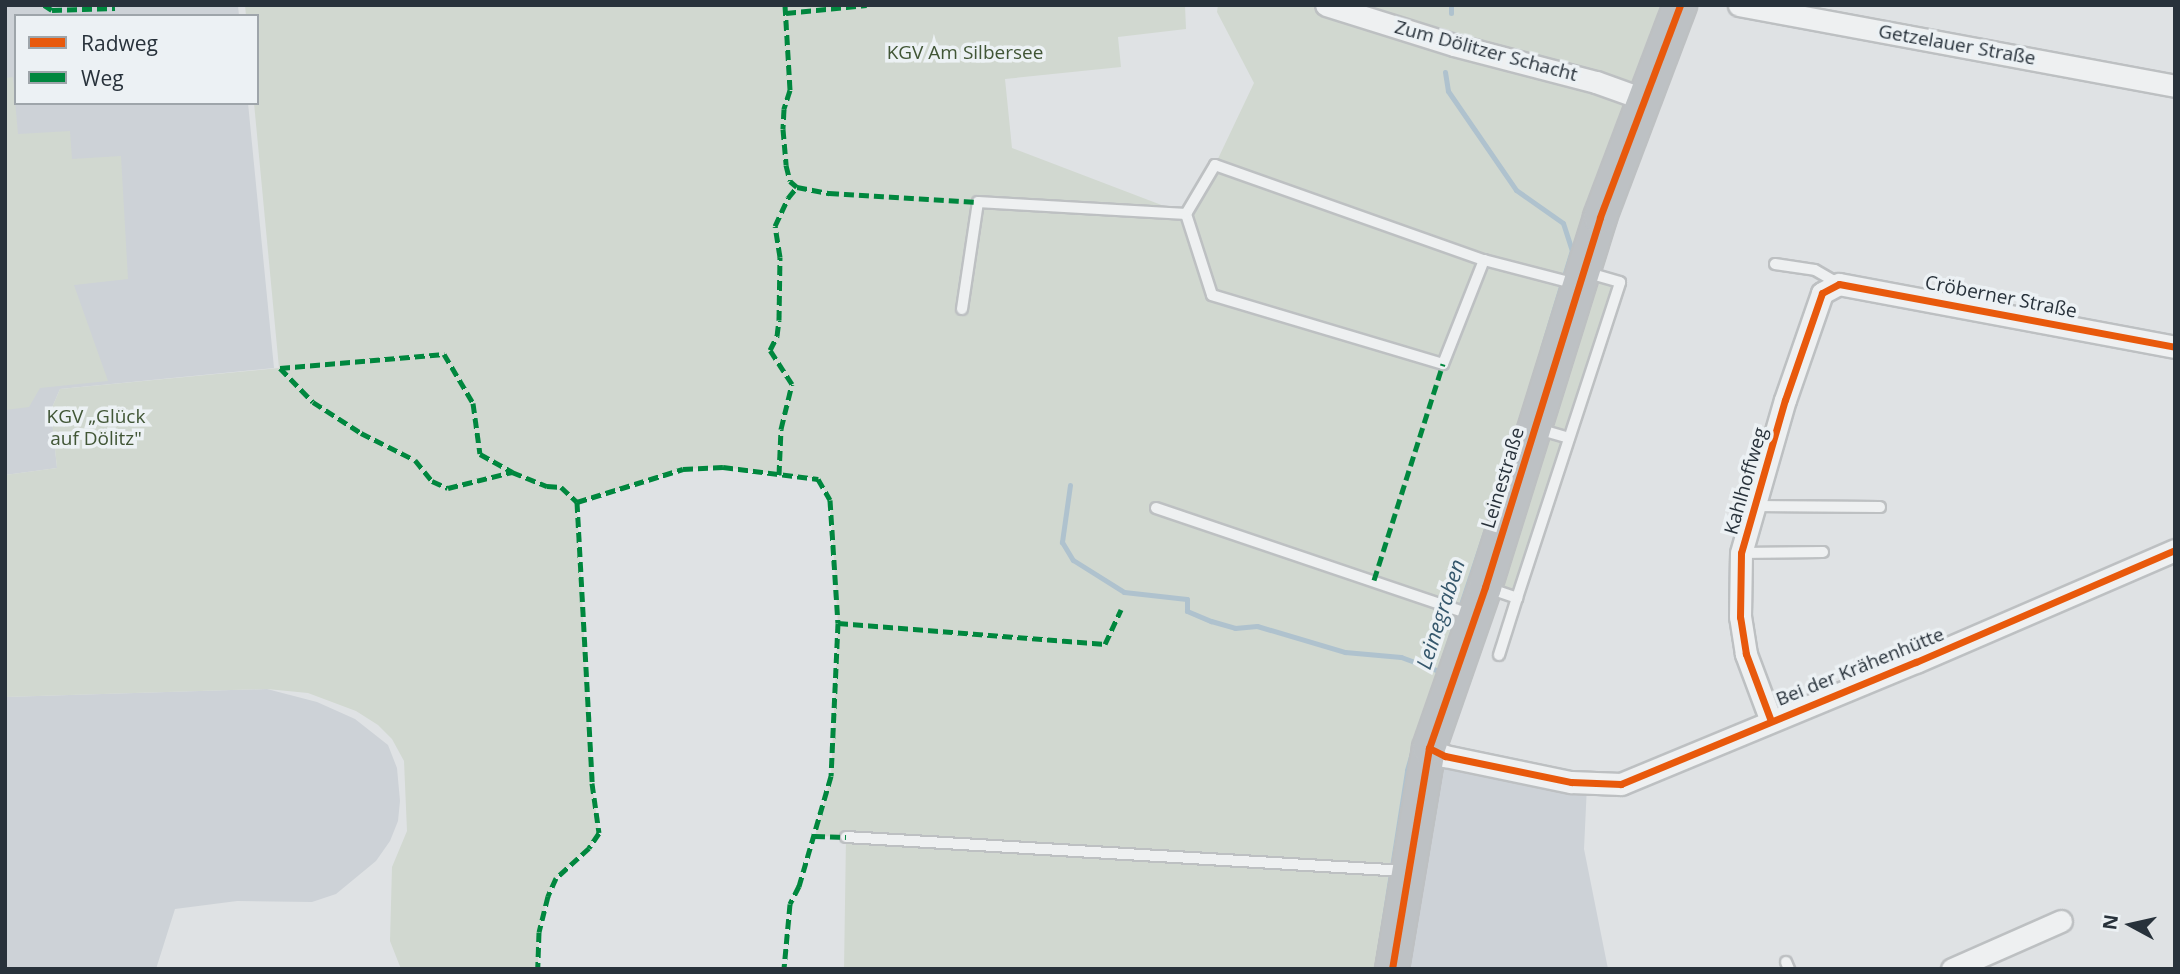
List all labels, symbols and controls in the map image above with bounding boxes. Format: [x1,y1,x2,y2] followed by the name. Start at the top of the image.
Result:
[14,14,259,105] legend
[1392,16,1580,86] street label: Zum Dölitzer Schacht
[1877,20,2037,70] street label: Getzelauer Straße
[81,29,158,57] text: Radweg
[887,42,1043,64] park label: KGV Am Silbersee
[81,64,124,92] text: Weg
[1923,271,2079,323] street label: Cröberner Straße
[47,406,145,450] park label: KGV „Glück auf Dölitz"
[1477,425,1529,531] street label: Leinestraße
[1720,425,1772,537] street label: Kahlhoffweg
[1410,556,1470,672] water label: Leinegraben
[1773,623,1947,711] street label: Bei der Krähenhütte
[2096,890,2166,960] north arrow
[2096,913,2124,932] text: N

